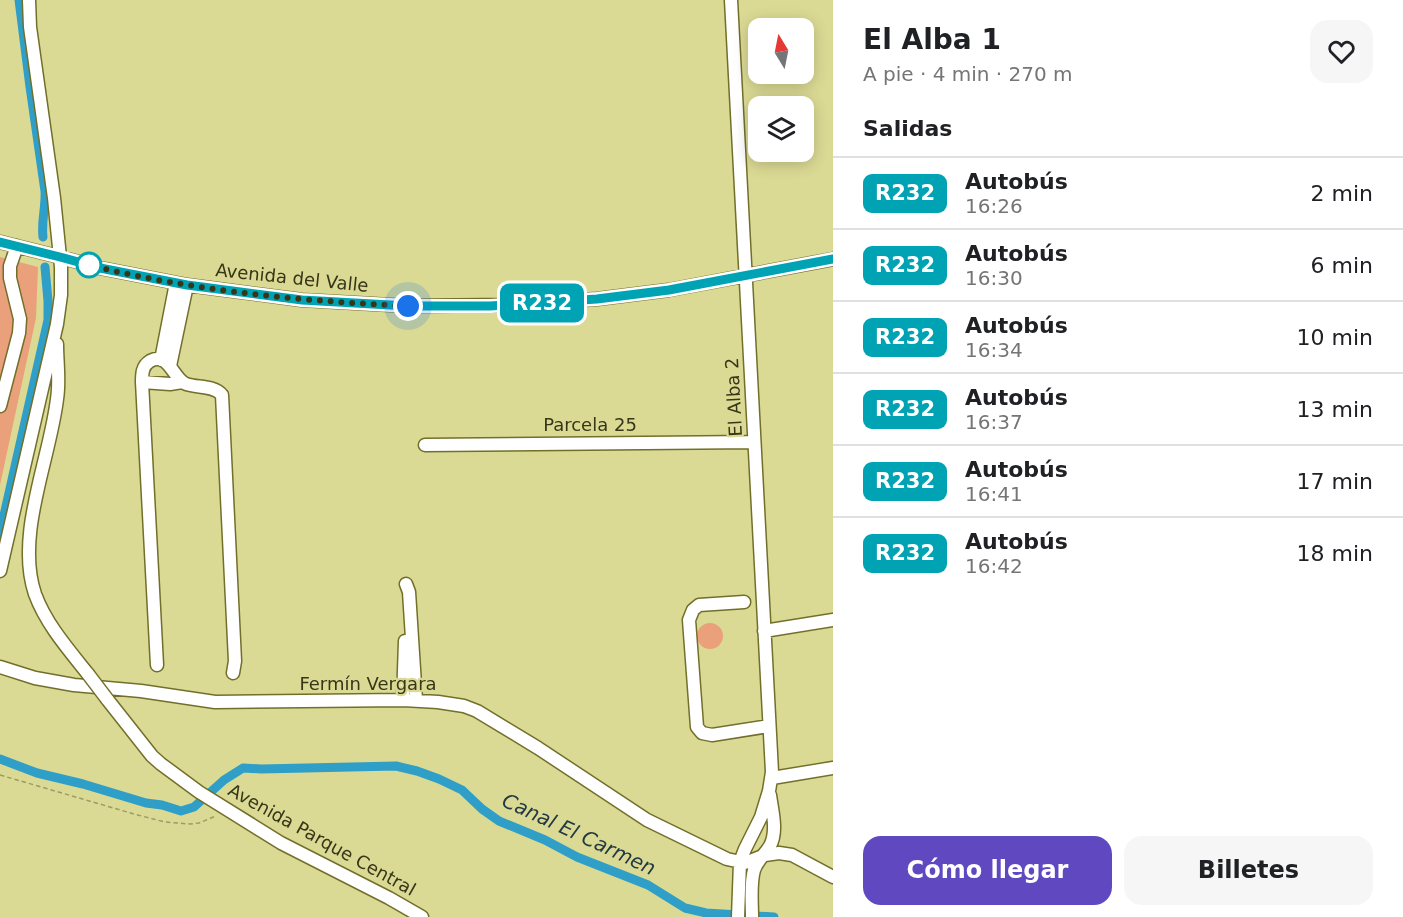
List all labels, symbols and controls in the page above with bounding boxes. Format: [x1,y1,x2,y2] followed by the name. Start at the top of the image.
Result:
[748,18,814,84] north arrow
[748,18,814,162] map controls
[1310,20,1373,83] button: heart
[863,23,1001,56] text: El Alba 1
[863,62,1073,86] text: A pie · 4 min · 270 m
[748,96,814,162] button: layers
[863,116,952,141] text: Salidas
[965,169,1068,194] text: Autobús
[875,181,935,205] text: R232
[1311,181,1373,206] text: 2 min
[965,194,1023,218] text: 16:26
[965,241,1068,266] text: Autobús
[76,252,102,278] unlabelled marker
[875,253,935,277] text: R232
[1311,253,1373,278] text: 6 min
[214,259,370,296] street label: Avenida del Valle
[965,266,1023,290] text: 16:30
[500,284,584,322] line badge: R232
[393,291,423,321] your location
[512,291,572,315] text: R232
[965,313,1068,338] text: Autobús
[875,325,935,349] text: R232
[1297,325,1373,350] text: 10 min
[965,338,1023,362] text: 16:34
[721,357,746,437] street label: El Alba 2
[965,385,1068,410] text: Autobús
[875,397,935,421] text: R232
[1297,397,1373,422] text: 13 min
[965,410,1023,434] text: 16:37
[543,414,637,435] street label: Parcela 25
[965,457,1068,482] text: Autobús
[875,469,935,493] text: R232
[1297,469,1373,494] text: 17 min
[965,482,1023,506] text: 16:41
[965,529,1068,554] text: Autobús
[875,541,935,565] text: R232
[1297,541,1373,566] text: 18 min
[965,554,1023,578] text: 16:42
[299,673,437,694] street label: Fermín Vergara
[225,779,420,900] street label: Avenida Parque Central
[498,788,660,880] water label: Canal El Carmen
[863,836,1112,905] button: Cómo llegar
[1124,836,1373,905] button: Billetes

